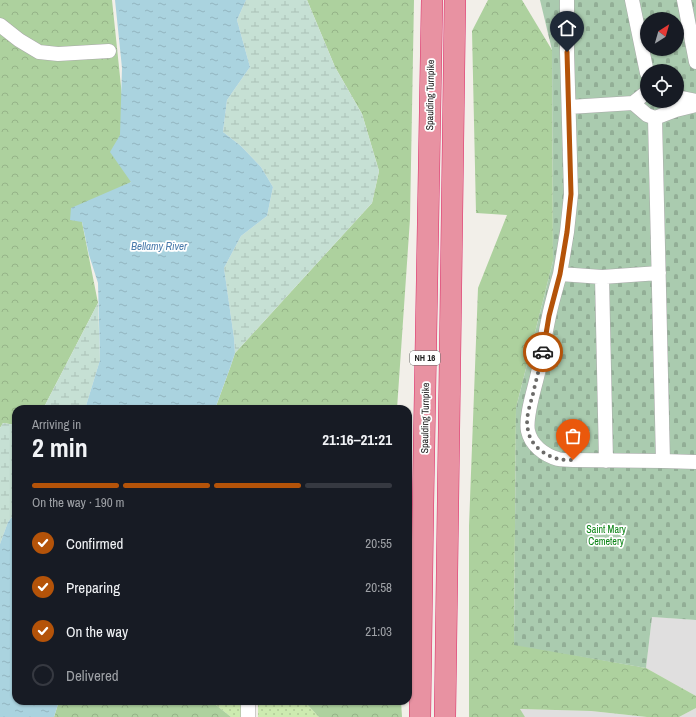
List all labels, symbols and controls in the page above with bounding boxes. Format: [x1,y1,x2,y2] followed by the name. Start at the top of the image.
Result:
[550,11,584,52] pin
[640,12,684,56] north arrow
[640,12,684,108] map controls
[556,17,578,39] icon: home
[423,59,437,130] street label: Spaulding Turnpike
[640,64,684,108] button: locate
[131,239,188,253] water label: Bellamy River
[523,332,563,372] courier
[532,341,554,363] icon: car
[410,351,440,365] road number: NH 16
[418,382,432,453] street label: Spaulding Turnpike
[32,416,81,433] text: Arriving in
[556,419,590,460] pin
[562,425,584,447] icon: bag
[322,429,392,450] text: 21:16–21:21
[32,430,88,465] text: 2 min
[32,494,124,511] text: On the way · 190 m
[586,523,627,548] park label: Saint Mary Cemetery
[32,532,54,554] icon: check
[66,533,123,554] text: Confirmed
[365,535,392,552] text: 20:55
[32,576,54,598] icon: check
[66,577,120,598] text: Preparing
[365,579,392,596] text: 20:58
[32,620,54,642] icon: check
[66,621,128,642] text: On the way
[365,623,392,640] text: 21:03
[66,665,119,686] text: Delivered

